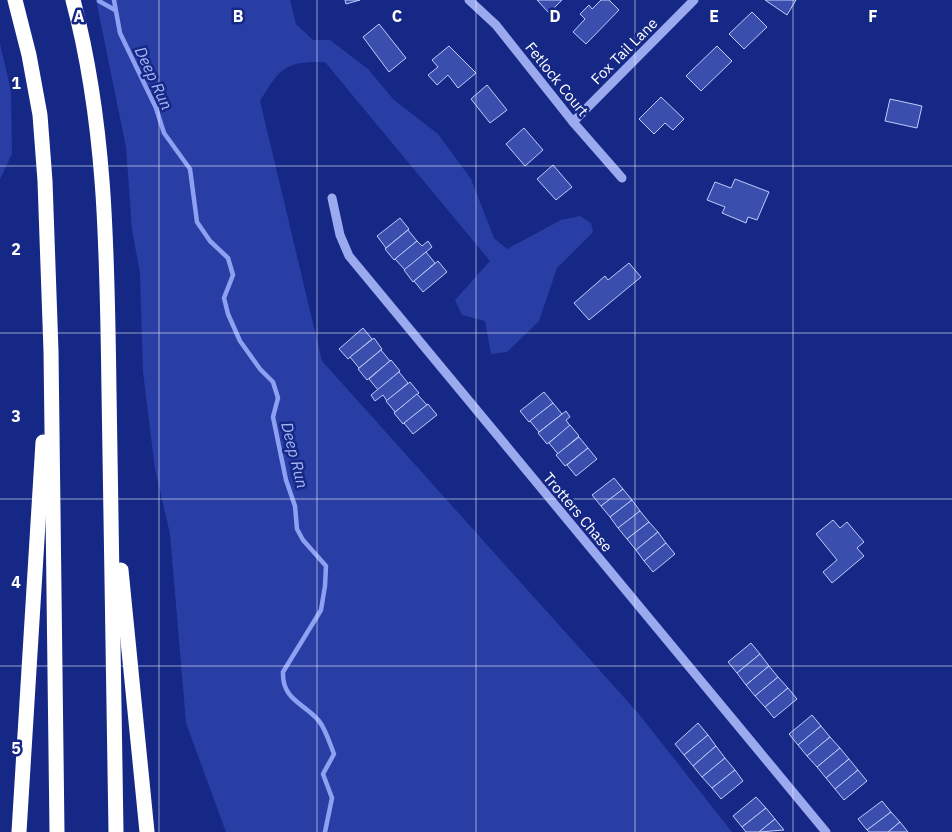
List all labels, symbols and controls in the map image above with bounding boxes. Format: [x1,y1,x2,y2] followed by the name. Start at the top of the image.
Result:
[74,6,85,26] text: A
[233,6,244,26] text: B
[392,6,402,26] text: C
[549,6,561,26] text: D
[709,6,719,26] text: E
[868,6,878,26] text: F
[587,14,661,88] street label: Fox Tail Lane
[521,38,593,120] street label: Fetlock Court
[131,43,177,113] water label: Deep Run
[11,73,21,93] text: 1
[11,239,21,259] text: 2
[11,406,21,426] text: 3
[277,420,313,490] water label: Deep Run
[539,468,617,556] street label: Trotters Chase
[11,572,21,592] text: 4
[11,738,21,758] text: 5

